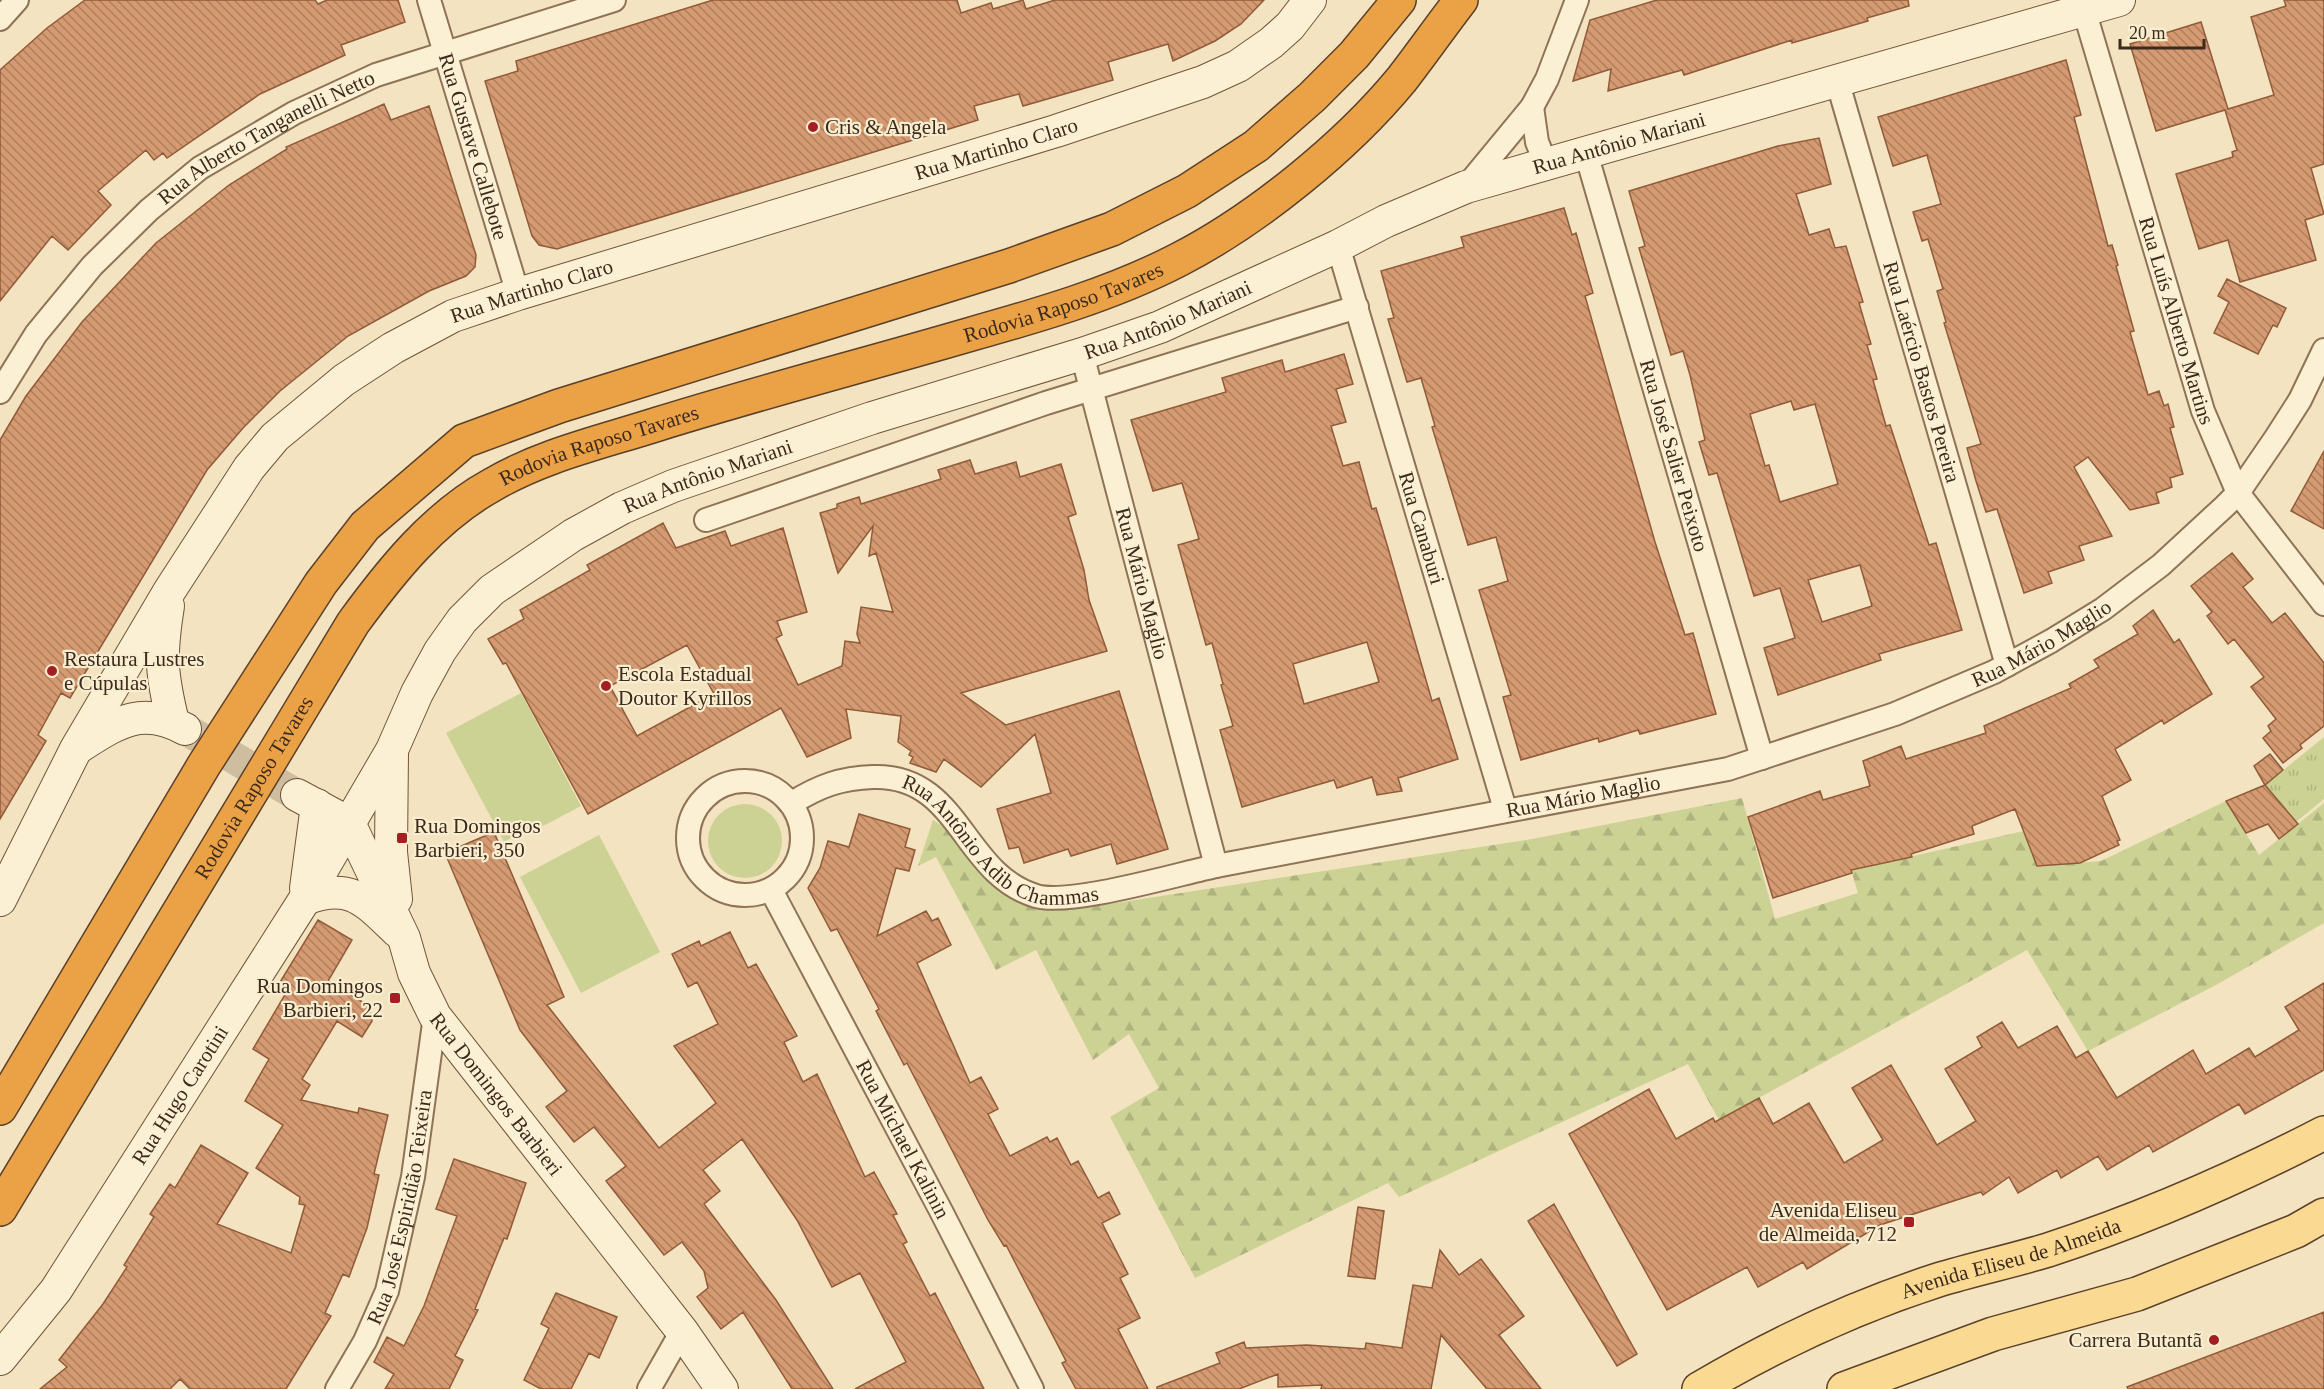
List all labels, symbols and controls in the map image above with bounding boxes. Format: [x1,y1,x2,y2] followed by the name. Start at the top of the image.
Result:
[2120,12,2204,50] scale bar
[2129,23,2166,43] text: 20 m
[434,50,513,243] street label: Rua Gustave Callebote
[153,65,378,210] street label: Rua Alberto Tanganelli Netto
[1530,107,1708,179] street label: Rua Antônio Mariani
[912,113,1081,185] street label: Rua Martinho Claro
[825,115,947,139] place label: Cris & Angela
[806,120,820,134] marker: Cris & Angela
[2134,214,2219,428] street label: Rua Luís Alberto Martins
[447,254,616,328] street label: Rua Martinho Claro
[961,257,1167,348] street label: Rodovia Raposo Tavares
[1878,258,1966,486] street label: Rua Laércio Bastos Pereira
[1081,275,1255,364] street label: Rua Antônio Mariani
[1635,357,1713,554] street label: Rua José Salier Peixoto
[495,400,702,491] street label: Rodovia Raposo Tavares
[619,434,796,518] street label: Rua Antônio Mariani
[1394,469,1450,587] street label: Rua Canaburi
[1111,505,1173,662] street label: Rua Mário Maglio
[1968,595,2116,692] street label: Rua Mário Maglio
[64,647,205,695] place label: Restaura Lustres e Cúpulas
[618,662,752,710] place label: Escola Estadual Doutor Kyrillos
[45,664,59,678] marker: Restaura Lustres e Cúpulas
[599,679,613,693] marker: Escola Estadual Doutor Kyrillos
[190,692,318,883] street label: Rodovia Raposo Tavares
[899,769,1101,910] street label: Rua Antônio Adib Chammas
[1504,770,1662,823] street label: Rua Mário Maglio
[414,814,541,862] place label: Rua Domingos Barbieri, 350
[395,831,409,845] marker: Rua Domingos Barbieri, 350
[256,974,383,1022] place label: Rua Domingos Barbieri, 22
[388,991,402,1005] marker: Rua Domingos Barbieri, 22
[425,1008,568,1181] street label: Rua Domingos Barbieri
[127,1021,233,1169] street label: Rua Hugo Carotini
[851,1056,955,1223] street label: Rua Michael Kalinin
[362,1087,437,1328] street label: Rua José Espiridião Teixeira
[1759,1198,1897,1246] place label: Avenida Eliseu de Almeida, 712
[1897,1213,2125,1304] street label: Avenida Eliseu de Almeida
[1902,1215,1916,1229] marker: Avenida Eliseu de Almeida, 712
[2068,1328,2203,1352] place label: Carrera Butantã
[2207,1333,2221,1347] marker: Carrera Butantã

